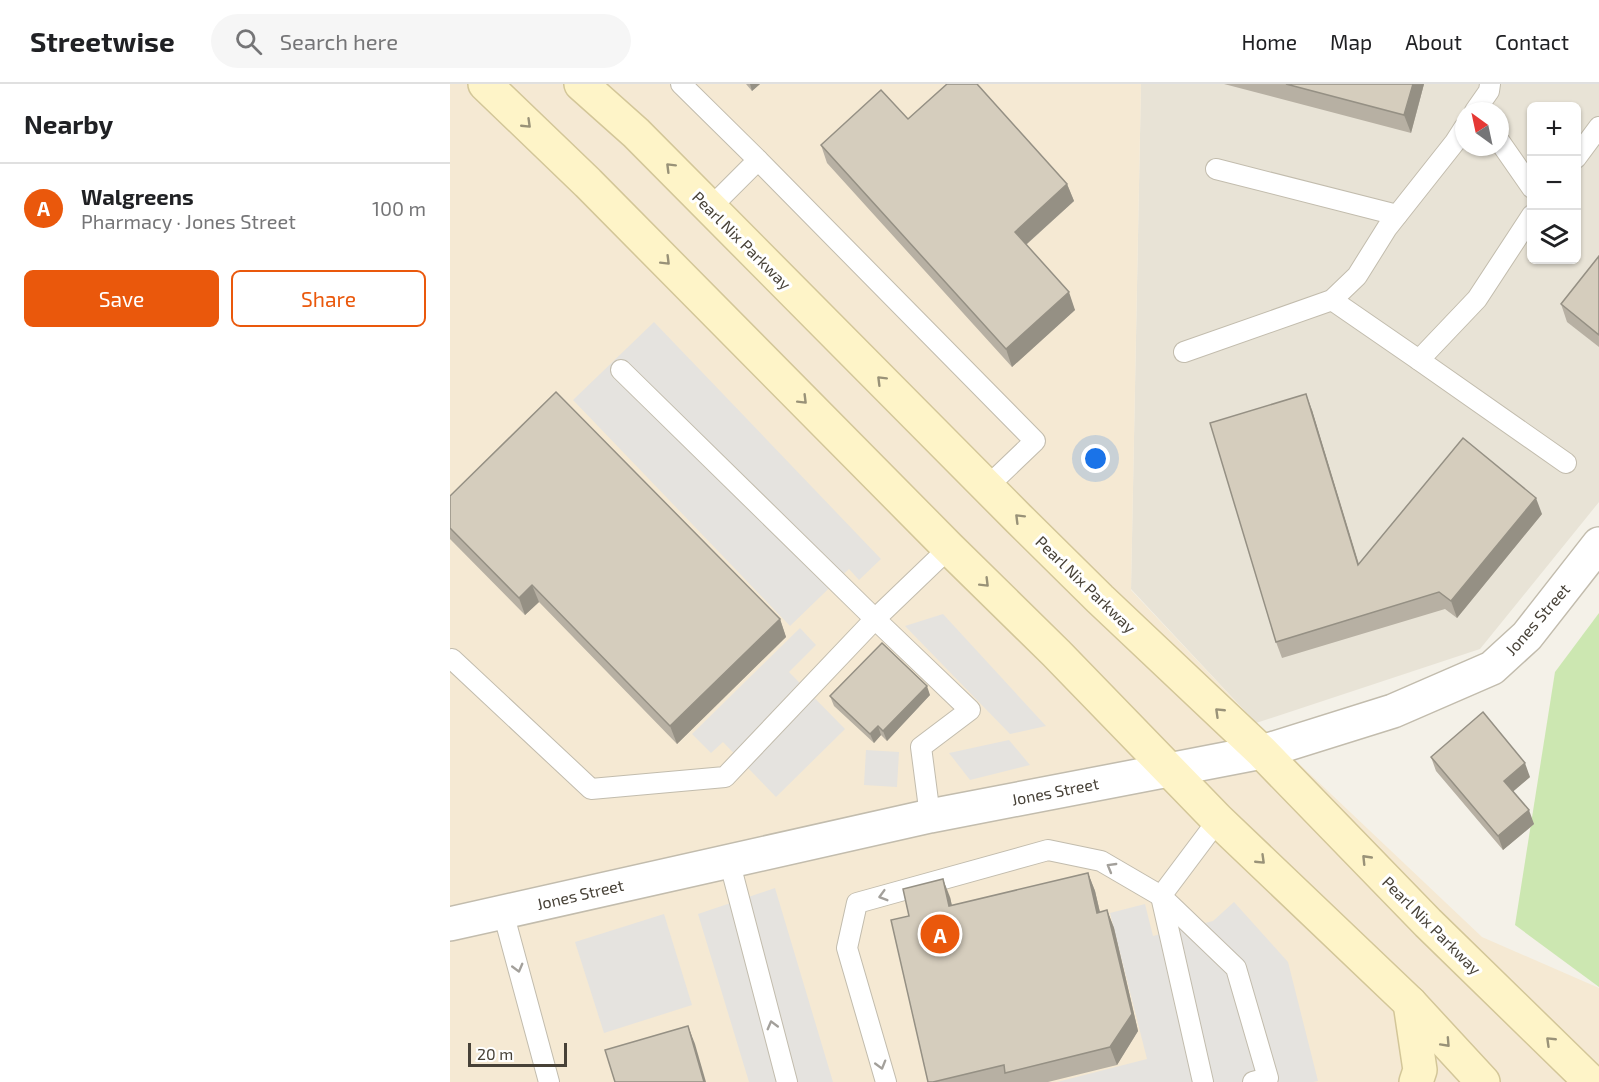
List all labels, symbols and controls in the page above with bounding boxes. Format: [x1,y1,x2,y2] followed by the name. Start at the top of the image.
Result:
[211,14,631,68] search box
[30,24,175,58] text: Streetwise
[232,25,265,58] icon: search
[280,28,398,54] text: Search here
[1241,29,1297,54] text: Home
[1330,29,1372,54] text: Map
[1405,29,1462,54] text: About
[1495,29,1569,54] text: Contact
[1455,102,1509,156] north arrow
[1527,102,1581,264] map controls
[1527,102,1581,156] button: +
[24,108,113,139] text: Nearby
[520,117,531,128] one-way arrow
[1527,156,1581,210] button: −
[666,164,677,175] one-way arrow
[81,183,194,209] text: Walgreens
[689,187,796,294] street label: Pearl Nix Parkway
[37,196,50,220] text: A
[372,196,426,220] text: 100 m
[81,209,296,233] text: Pharmacy · Jones Street
[1527,210,1581,264] button: layers
[658,254,669,265] one-way arrow
[24,270,219,327] button: Save
[231,270,426,327] button: Share
[877,376,888,387] one-way arrow
[796,393,807,404] one-way arrow
[1081,444,1110,473] your location
[1015,514,1025,525] one-way arrow
[1032,532,1140,637] street label: Pearl Nix Parkway
[978,576,988,587] one-way arrow
[1501,579,1573,659] street label: Jones Street
[1216,708,1226,719] one-way arrow
[1010,773,1100,809] street label: Jones Street
[1253,853,1264,864] one-way arrow
[1363,856,1374,867] one-way arrow
[1107,862,1117,874] one-way arrow
[1379,872,1486,979] street label: Pearl Nix Parkway
[535,875,625,913] street label: Jones Street
[878,889,889,901] one-way arrow
[920,912,960,956] pin: A
[511,963,523,973] one-way arrow
[767,1021,780,1031] one-way arrow
[1439,1035,1450,1046] one-way arrow
[1546,1037,1556,1048] one-way arrow
[468,1040,567,1068] scale bar
[477,1044,513,1063] text: 20 m
[874,1059,886,1070] one-way arrow

